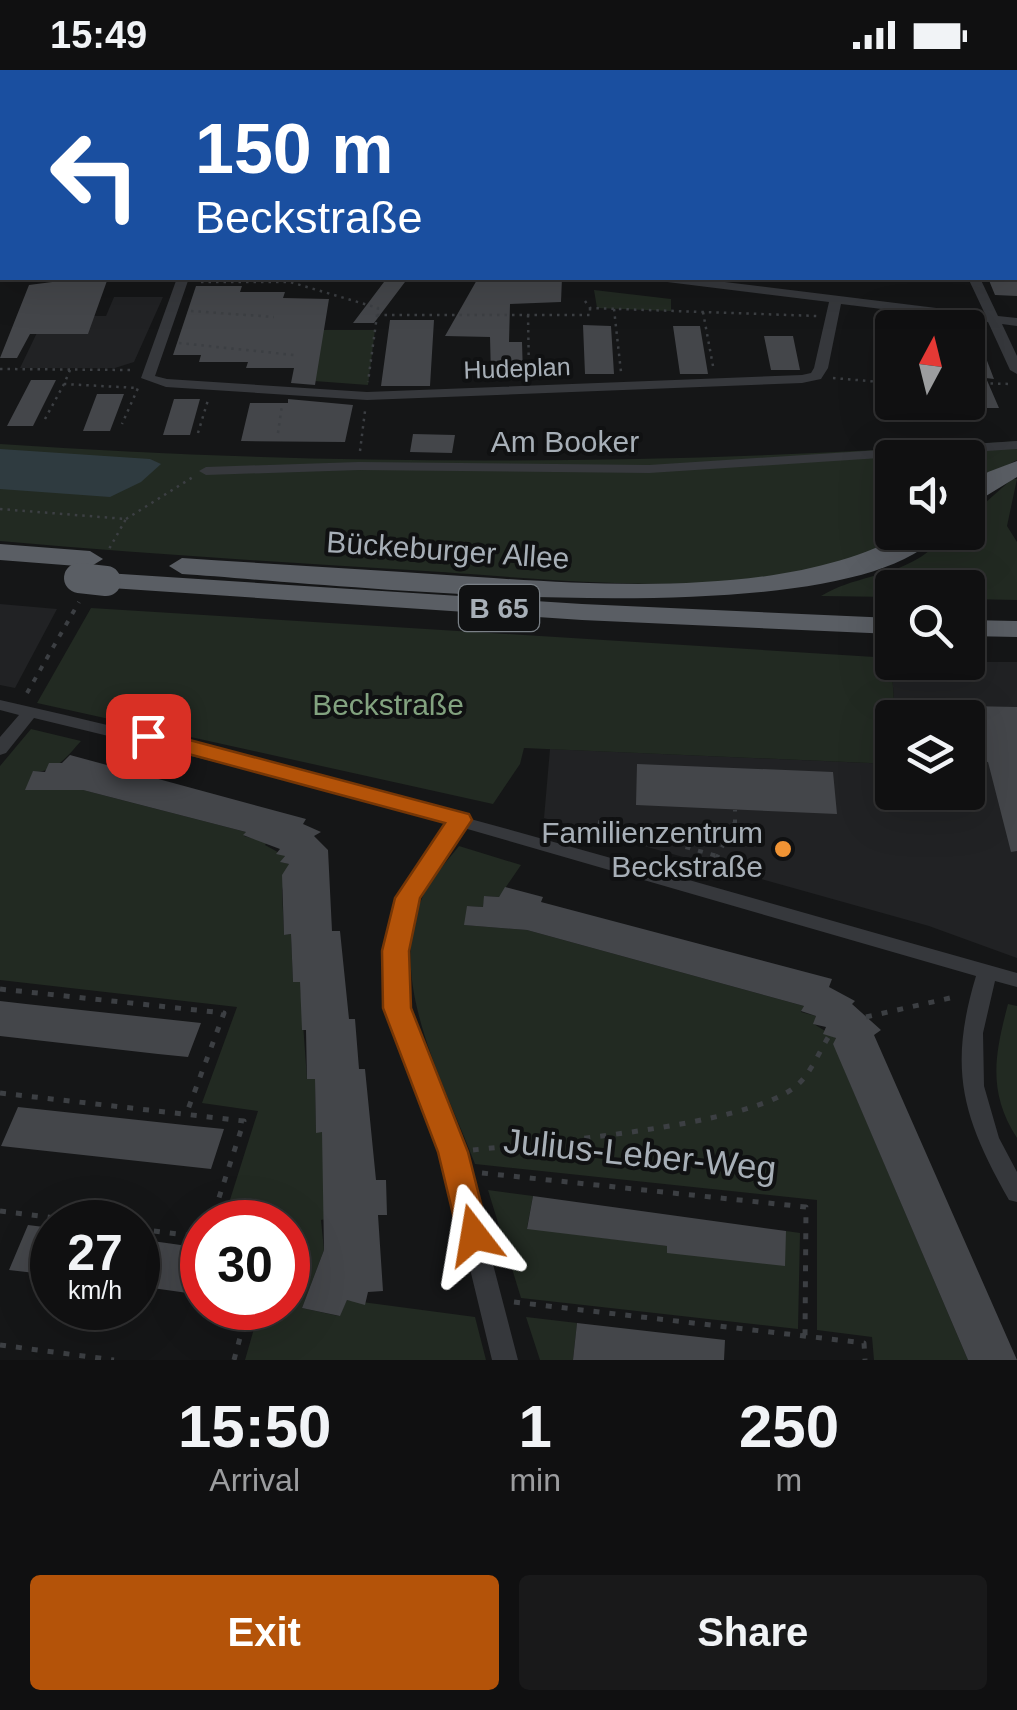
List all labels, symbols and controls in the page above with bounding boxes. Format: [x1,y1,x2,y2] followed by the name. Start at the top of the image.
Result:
[50,14,147,56] text: 15:49
[30,110,160,240] icon: left
[195,110,393,188] text: 150 m
[195,192,423,243] text: Beckstraße
[875,310,985,420] north arrow
[875,310,985,810] map controls
[463,352,571,384] street label: Hudeplan
[491,425,639,458] street label: Am Booker
[875,440,985,550] button: sound
[325,525,571,575] street label: Bückeburger Allee
[875,570,985,680] button: search
[459,585,539,631] road number: B 65
[312,688,464,721] park label: Beckstraße
[106,694,191,779] pin
[875,700,985,810] button: layers
[121,709,176,764] icon: arrive
[541,816,763,883] place label: Familienzentrum Beckstraße
[772,838,794,860] marker: Familienzentrum Beckstraße
[502,1120,778,1188] street label: Julius-Leber-Weg
[422,1183,526,1287] position arrow
[180,1200,310,1330] speed limit sign: 30
[67,1225,123,1281] text: 27
[68,1276,122,1304] text: km/h
[178,1393,331,1460] text: 15:50
[518,1393,552,1460] text: 1
[739,1393,839,1460] text: 250
[209,1462,300,1498] text: Arrival
[509,1462,561,1498] text: min
[776,1462,802,1498] text: m
[30,1575,499,1690] button: Exit
[519,1575,987,1690] button: Share

